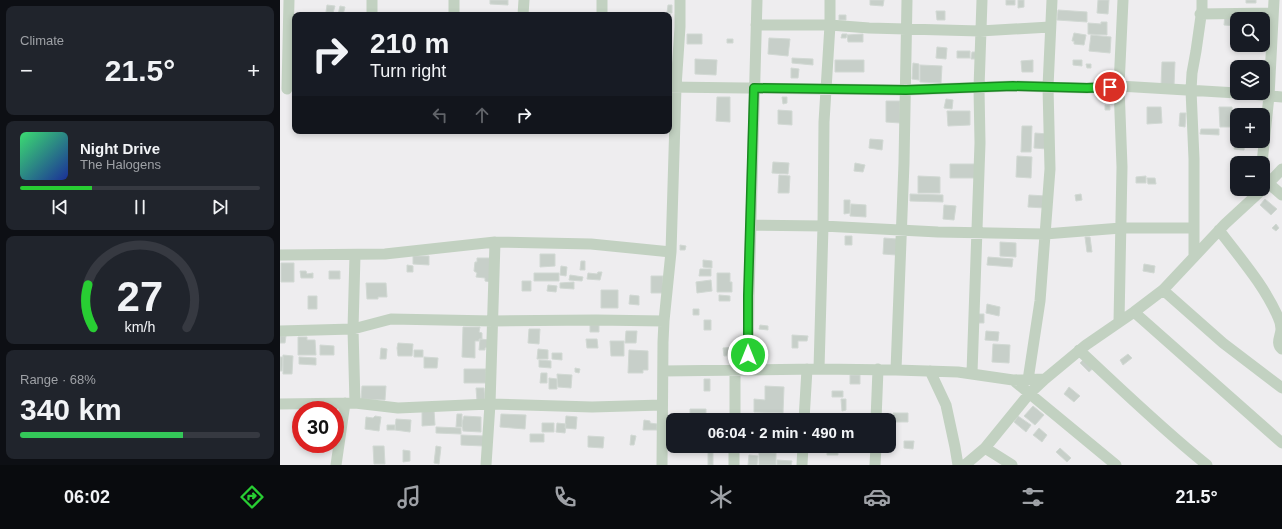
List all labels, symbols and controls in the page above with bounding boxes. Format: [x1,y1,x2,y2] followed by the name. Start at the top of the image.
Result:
[1230,12,1270,196] map controls
[1230,12,1270,52] button: search
[304,28,356,80] icon: right
[370,28,449,59] text: 210 m
[20,33,64,48] text: Climate
[105,54,175,87] text: 21.5°
[20,58,33,83] text: −
[247,58,260,83] text: +
[1230,60,1270,100] button: layers
[370,61,446,81] text: Turn right
[1093,70,1127,104] pin
[1099,76,1121,98] icon: arrive
[429,104,451,126] icon: left
[471,104,493,126] icon: ahead
[513,104,535,126] icon: right
[1230,108,1270,148] button: +
[80,140,160,157] text: Night Drive
[1230,156,1270,196] button: −
[80,157,161,172] text: The Halogens
[49,196,71,218] icon: previous
[129,196,151,218] icon: pause
[209,196,231,218] icon: next
[117,273,163,320] text: 27
[125,318,156,334] text: km/h
[727,334,769,376] position arrow
[20,372,96,387] text: Range · 68%
[20,393,122,426] text: 340 km
[292,401,344,453] speed limit sign: 30
[708,424,854,441] text: 06:04 · 2 min · 490 m
[238,483,266,511] icon: directions
[395,483,423,511] icon: music
[551,483,579,511] icon: phone
[707,483,735,511] icon: climate
[863,483,891,511] icon: car
[1019,483,1047,511] icon: filters
[64,487,110,507] text: 06:02
[1176,487,1218,507] text: 21.5°

